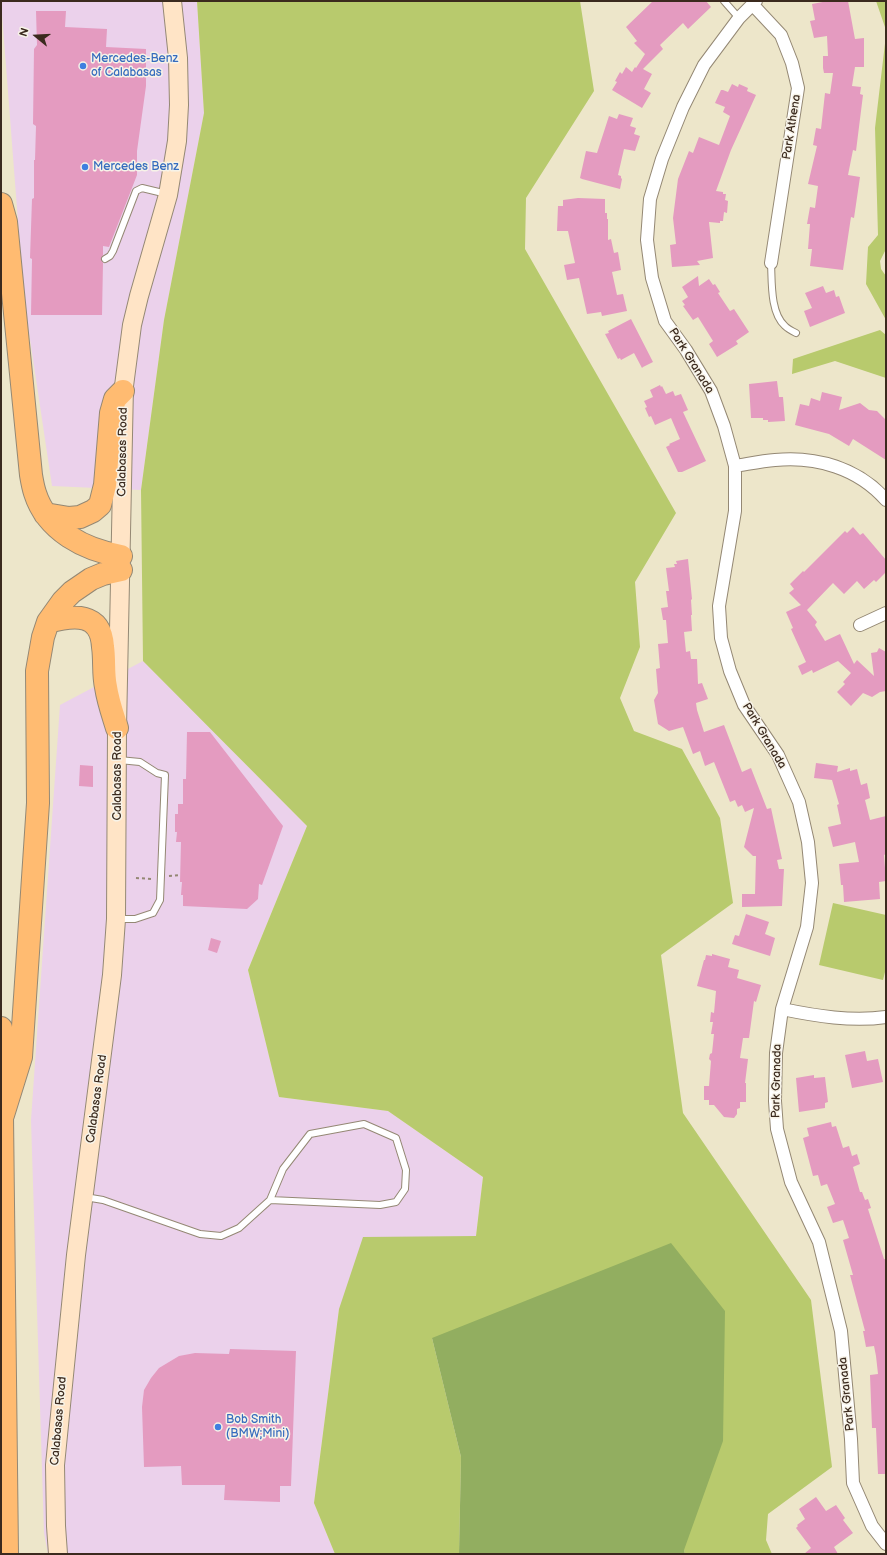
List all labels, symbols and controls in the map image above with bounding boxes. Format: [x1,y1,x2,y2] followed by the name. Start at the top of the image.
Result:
[16,16,56,56] north arrow
[17,26,32,38] text: N
[91,52,178,80] place label: Mercedes-Benz of Calabasas
[78,61,88,71] marker: Mercedes-Benz of Calabasas
[780,93,804,161] street label: Park Athena
[93,160,179,174] place label: Mercedes Benz
[80,162,90,172] marker: Mercedes Benz
[665,326,717,396] street label: Park Granada
[115,407,131,497] street label: Calabasas Road
[739,700,789,772] street label: Park Granada
[111,731,125,821] street label: Calabasas Road
[769,1044,785,1118] street label: Park Granada
[84,1054,110,1144] street label: Calabasas Road
[836,1356,858,1432] street label: Park Granada
[48,1376,70,1466] street label: Calabasas Road
[226,1413,289,1441] place label: Bob Smith (BMW;Mini)
[213,1422,223,1432] marker: Bob Smith (BMW;Mini)

